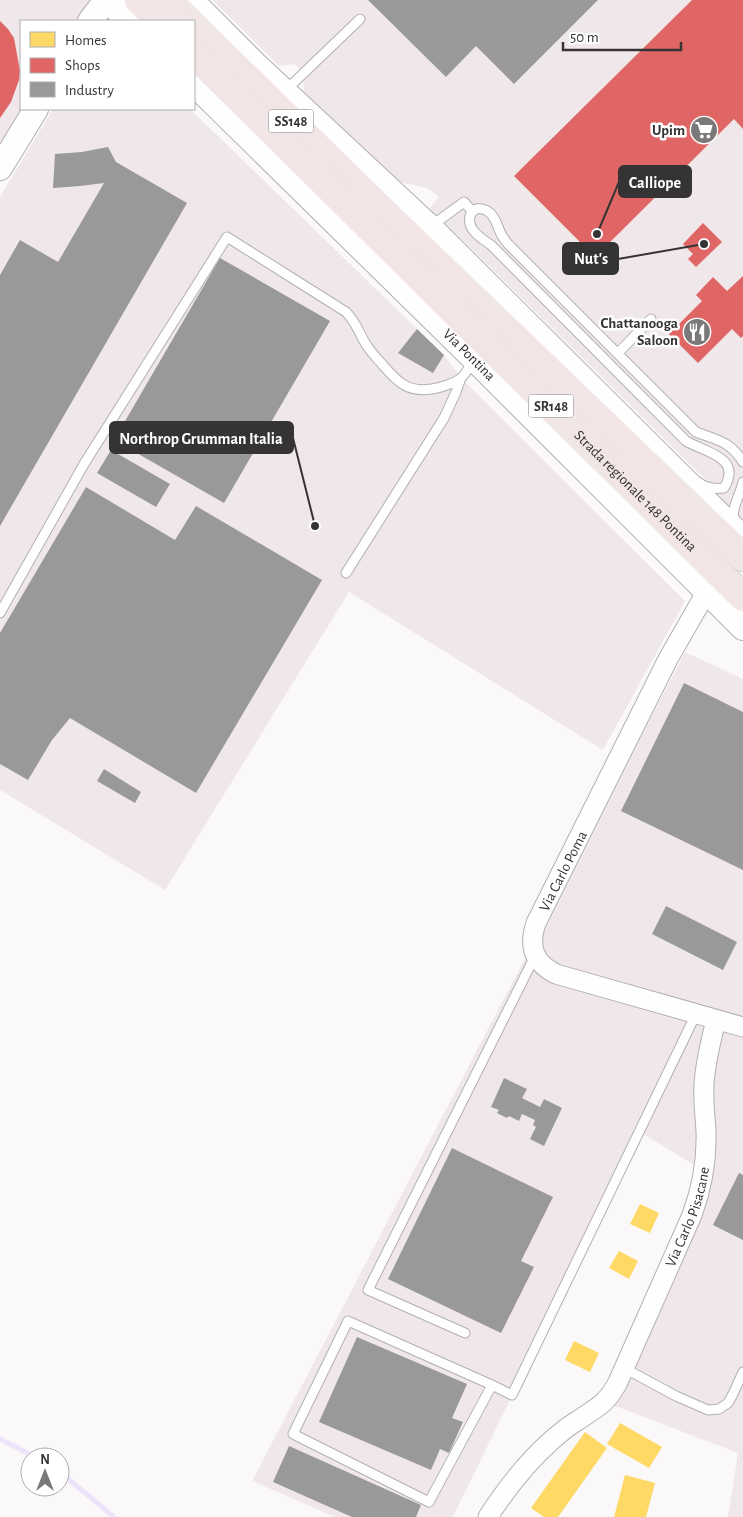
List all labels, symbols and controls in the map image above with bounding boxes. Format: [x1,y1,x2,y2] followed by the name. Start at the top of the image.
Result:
[20,20,195,110] legend
[563,20,680,52] scale bar
[570,30,599,45] text: 50 m
[65,33,107,48] text: Homes
[65,58,100,73] text: Shops
[65,83,114,98] text: Industry
[268,110,314,132] road number: SS148
[689,115,719,145] supermarket icon: Upim
[652,123,685,138] place label: Upim
[619,166,691,197] callout: Calliope
[629,175,682,191] text: Calliope
[563,243,618,274] callout: Nut's
[574,251,608,267] text: Nut's
[600,316,678,348] place label: Chattanooga Saloon
[682,317,712,347] restaurant icon: Chattanooga Saloon
[440,326,498,384] street label: Via Pontina
[528,394,574,418] road number: SR148
[110,422,293,453] callout: Northrop Grumman Italia
[571,427,699,555] street label: Strada regionale 148 Pontina
[119,431,283,447] text: Northrop Grumman Italia
[537,829,590,914] street label: Via Carlo Poma
[663,1166,712,1269] street label: Via Carlo Pisacane
[20,1447,70,1497] north arrow
[40,1453,50,1467] text: N

